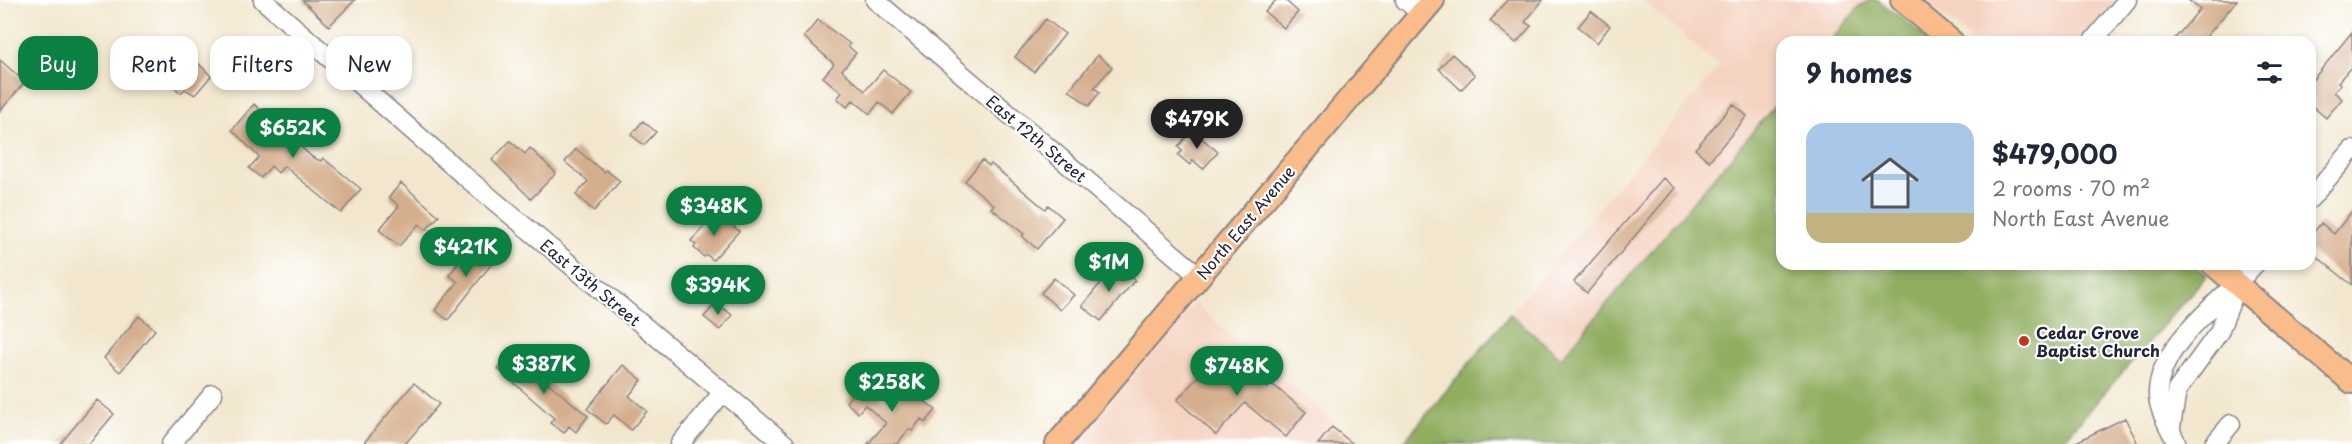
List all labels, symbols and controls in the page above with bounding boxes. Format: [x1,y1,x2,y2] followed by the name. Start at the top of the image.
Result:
[18,36,98,90] chip: Buy
[110,36,198,90] chip: Rent
[210,36,314,90] chip: Filters
[326,36,412,90] chip: New
[1806,53,1912,92] text: 9 homes
[2253,56,2286,89] icon: filters
[981,89,1093,188] street label: East 12th Street
[1155,99,1239,150] pin: $479K
[1165,103,1229,133] text: $479K
[251,108,335,159] pin: $652K
[260,112,326,142] text: $652K
[1992,134,2117,173] text: $479,000
[1854,147,1926,219] icon: home
[1190,160,1300,284] street label: North East Avenue
[1992,173,2150,203] text: 2 rooms · 70 m²
[672,186,756,237] pin: $348K
[680,190,748,220] text: $348K
[1992,203,2170,233] text: North East Avenue
[424,227,508,278] pin: $421K
[434,231,498,261] text: $421K
[536,233,647,332] street label: East 13th Street
[1080,242,1138,293] pin: $1M
[1089,246,1129,276] text: $1M
[676,265,760,316] pin: $394K
[685,269,751,299] text: $394K
[2036,320,2160,362] place label: Cedar Grove Baptist Church
[2017,334,2031,348] marker: Cedar Grove Baptist Church
[502,344,586,395] pin: $387K
[1195,346,1279,397] pin: $748K
[512,348,576,378] text: $387K
[1204,350,1270,380] text: $748K
[850,362,934,413] pin: $258K
[858,366,926,396] text: $258K

